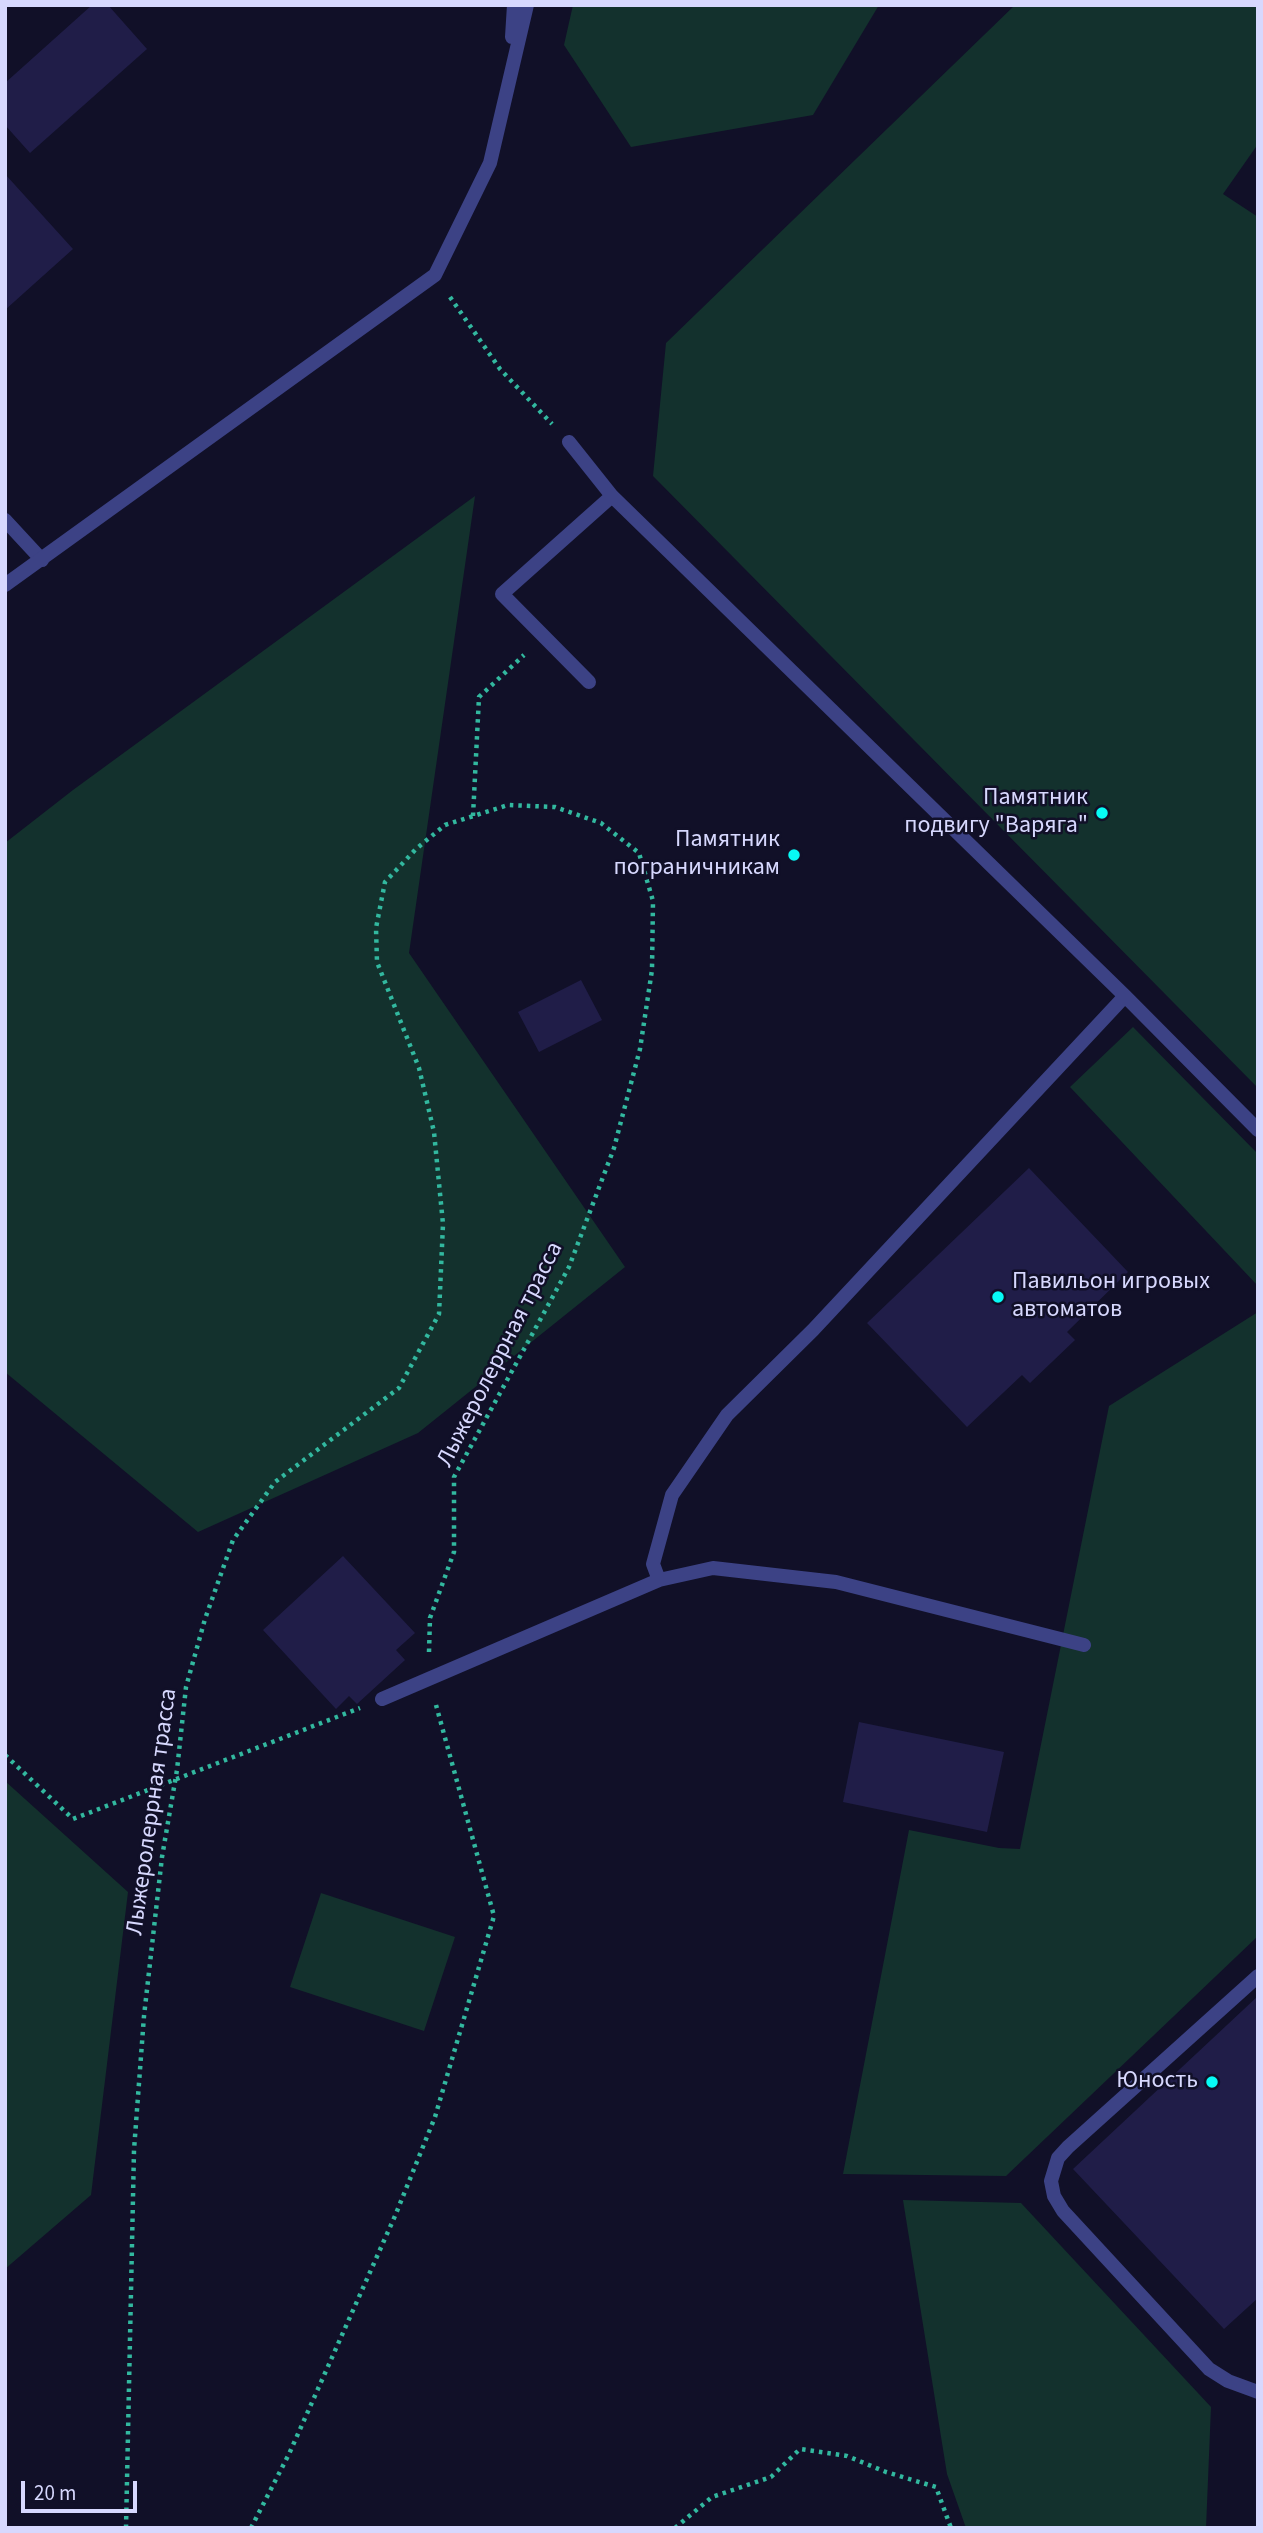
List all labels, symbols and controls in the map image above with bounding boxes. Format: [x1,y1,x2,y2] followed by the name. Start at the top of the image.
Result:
[904,785,1088,841] place label: Памятник подвигу "Варяга"
[1094,805,1110,821] marker: Памятник подвигу "Варяга"
[613,827,780,883] place label: Памятник пограничникам
[786,847,802,863] marker: Памятник пограничникам
[432,1238,570,1472] street label: Лыжеролеррная трасса
[1012,1269,1210,1325] place label: Павильон игровых автоматов
[990,1289,1006,1305] marker: Павильон игровых автоматов
[121,1687,185,1937] street label: Лыжеролеррная трасса
[1116,2068,1198,2096] place label: Юность
[1204,2074,1220,2090] marker: Юность
[24,2466,140,2510] scale bar
[34,2478,76,2508] text: 20 m

